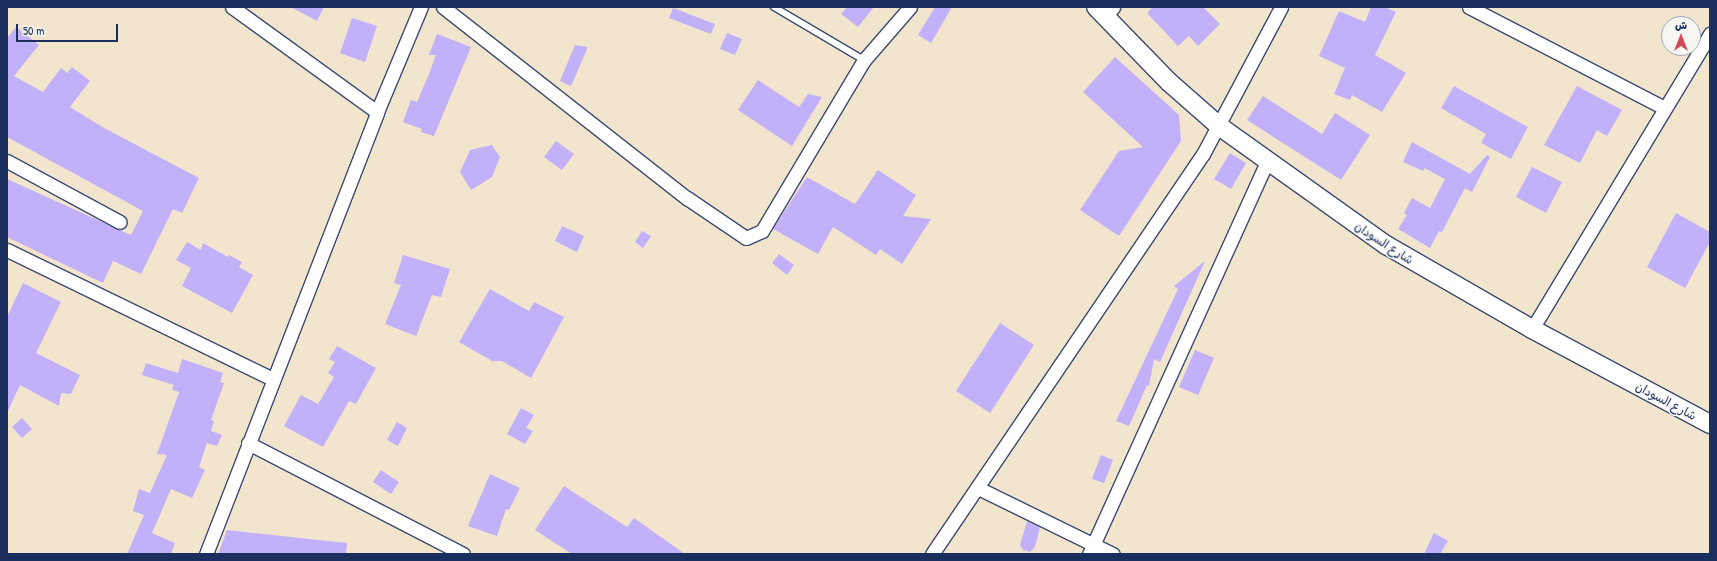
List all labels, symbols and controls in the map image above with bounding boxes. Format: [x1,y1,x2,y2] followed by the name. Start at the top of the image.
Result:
[18,16,120,42] scale bar
[1661,16,1701,56] north arrow
[1675,18,1687,32] text: ش
[23,22,44,39] text: 50 m
[1352,219,1416,267] street label: شارع السودان
[1633,379,1699,423] street label: شارع السودان

